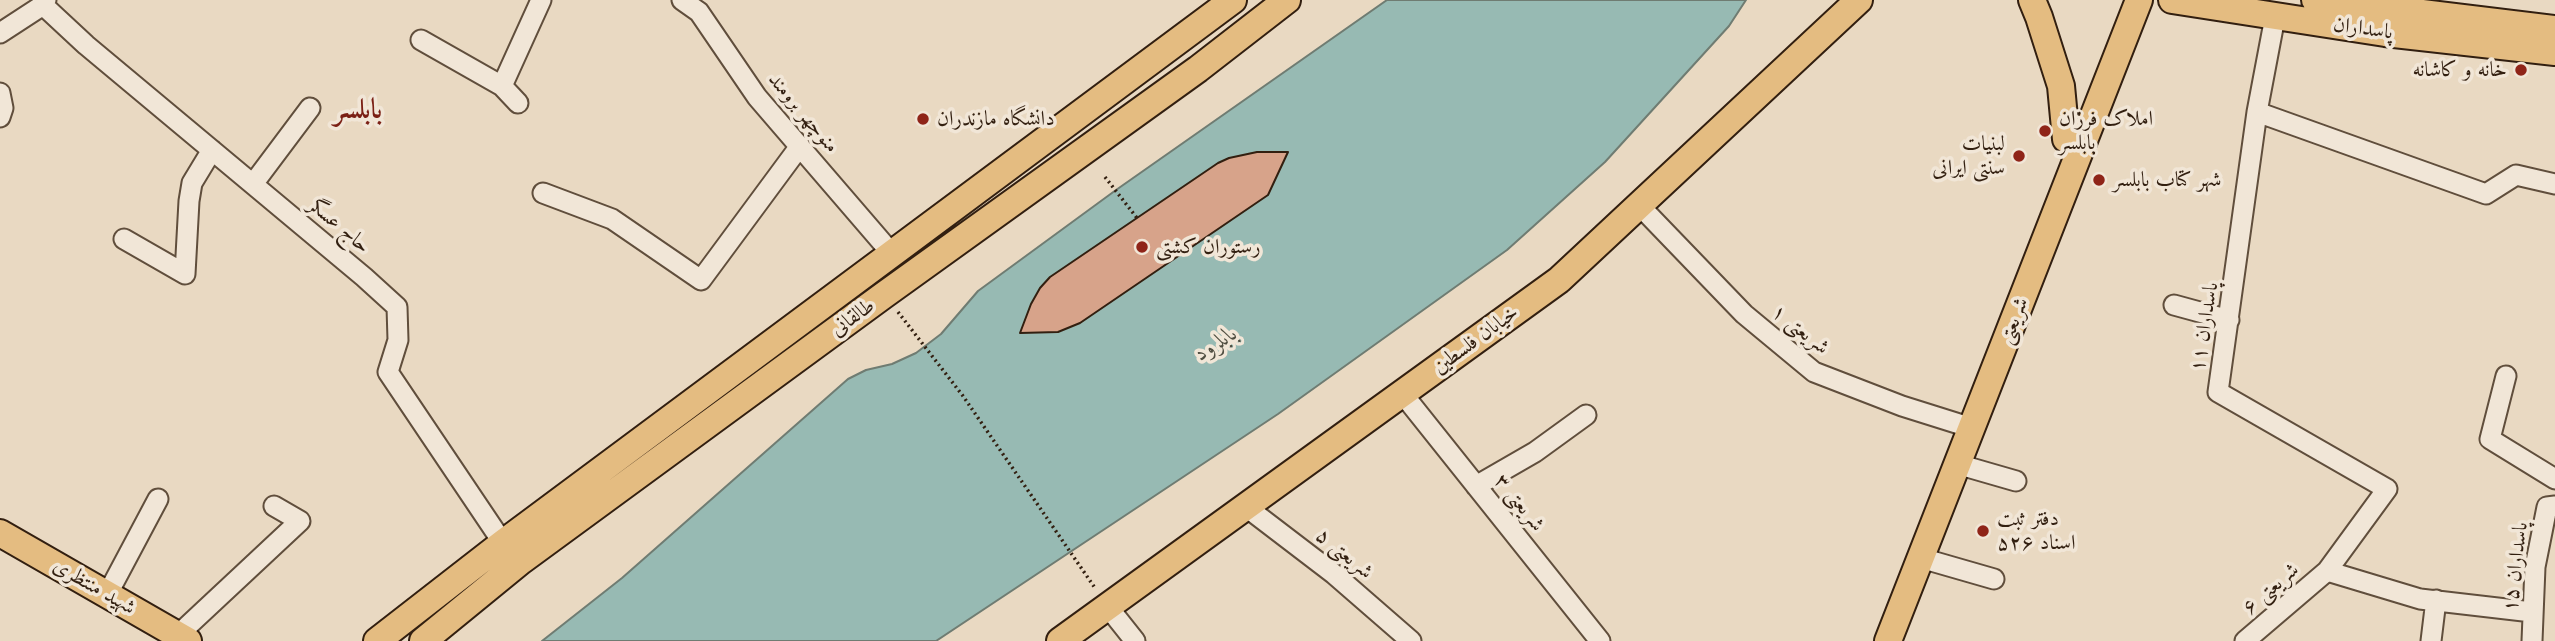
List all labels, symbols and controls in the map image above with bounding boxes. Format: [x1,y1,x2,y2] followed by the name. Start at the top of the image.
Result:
[2331,12,2395,46] street label: پاسداران
[2412,57,2507,83] place label: خانه و کاشانه
[2513,62,2529,78] marker: خانه و کاشانه
[762,68,844,158] street label: منوچهر برومند
[334,94,382,128] district label: بابلسر
[937,106,1055,132] place label: دانشگاه مازندران
[2059,106,2153,156] place label: املاک فرزان بابلسر
[915,111,931,127] marker: دانشگاه مازندران
[2037,123,2053,139] marker: املاک فرزان بابلسر
[1932,131,2005,181] place label: لبنیات سنتی ایرانی
[2011,148,2027,164] marker: لبنیات سنتی ایرانی
[2113,167,2222,193] place label: شهر کتاب بابلسر
[2091,172,2107,188] marker: شهر کتاب بابلسر
[303,193,375,259] street label: حاج عسگر
[1156,234,1261,260] place label: رستوران کشتی
[1134,239,1150,255] marker: رستوران کشتی
[2185,280,2225,374] street label: پاسداران ۱۱
[826,294,880,342] street label: طالقانی
[1994,294,2034,348] street label: شریعتی
[1428,300,1524,380] street label: خیابان فلسطین
[1766,300,1834,360] street label: شریعتی ۱
[1189,320,1243,368] water label: بابلرود
[1488,469,1550,537] street label: شریعتی ۳
[1997,506,2076,556] place label: دفتر ثبت اسناد ۵۲۶
[2498,521,2534,613] street label: پاسداران ۱۵
[1310,523,1378,585] street label: شریعتی ۵
[1975,523,1991,539] marker: دفتر ثبت اسناد ۵۲۶
[48,553,140,621] street label: شهید منتظری
[2238,558,2304,620] street label: شریعتی ۶

